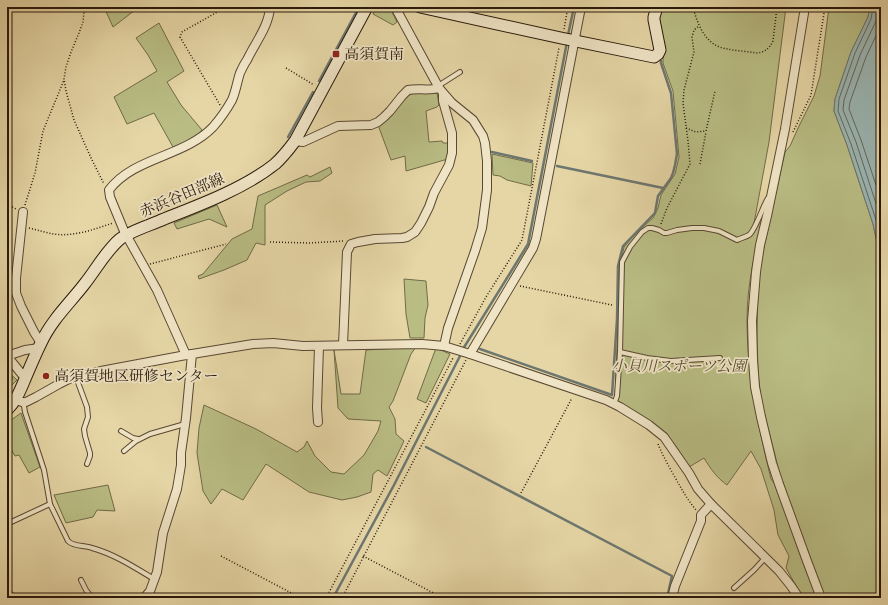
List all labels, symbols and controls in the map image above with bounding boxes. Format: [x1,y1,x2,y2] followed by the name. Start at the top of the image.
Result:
[344,44,404,64] place label: 高須賀南
[331,49,341,59] marker: 高須賀南
[137,168,227,222] street label: 赤浜谷田部線
[612,356,749,376] park label: 小貝川スポーツ公園
[54,366,218,386] place label: 高須賀地区研修センター
[41,371,51,381] marker: 高須賀地区研修センター

